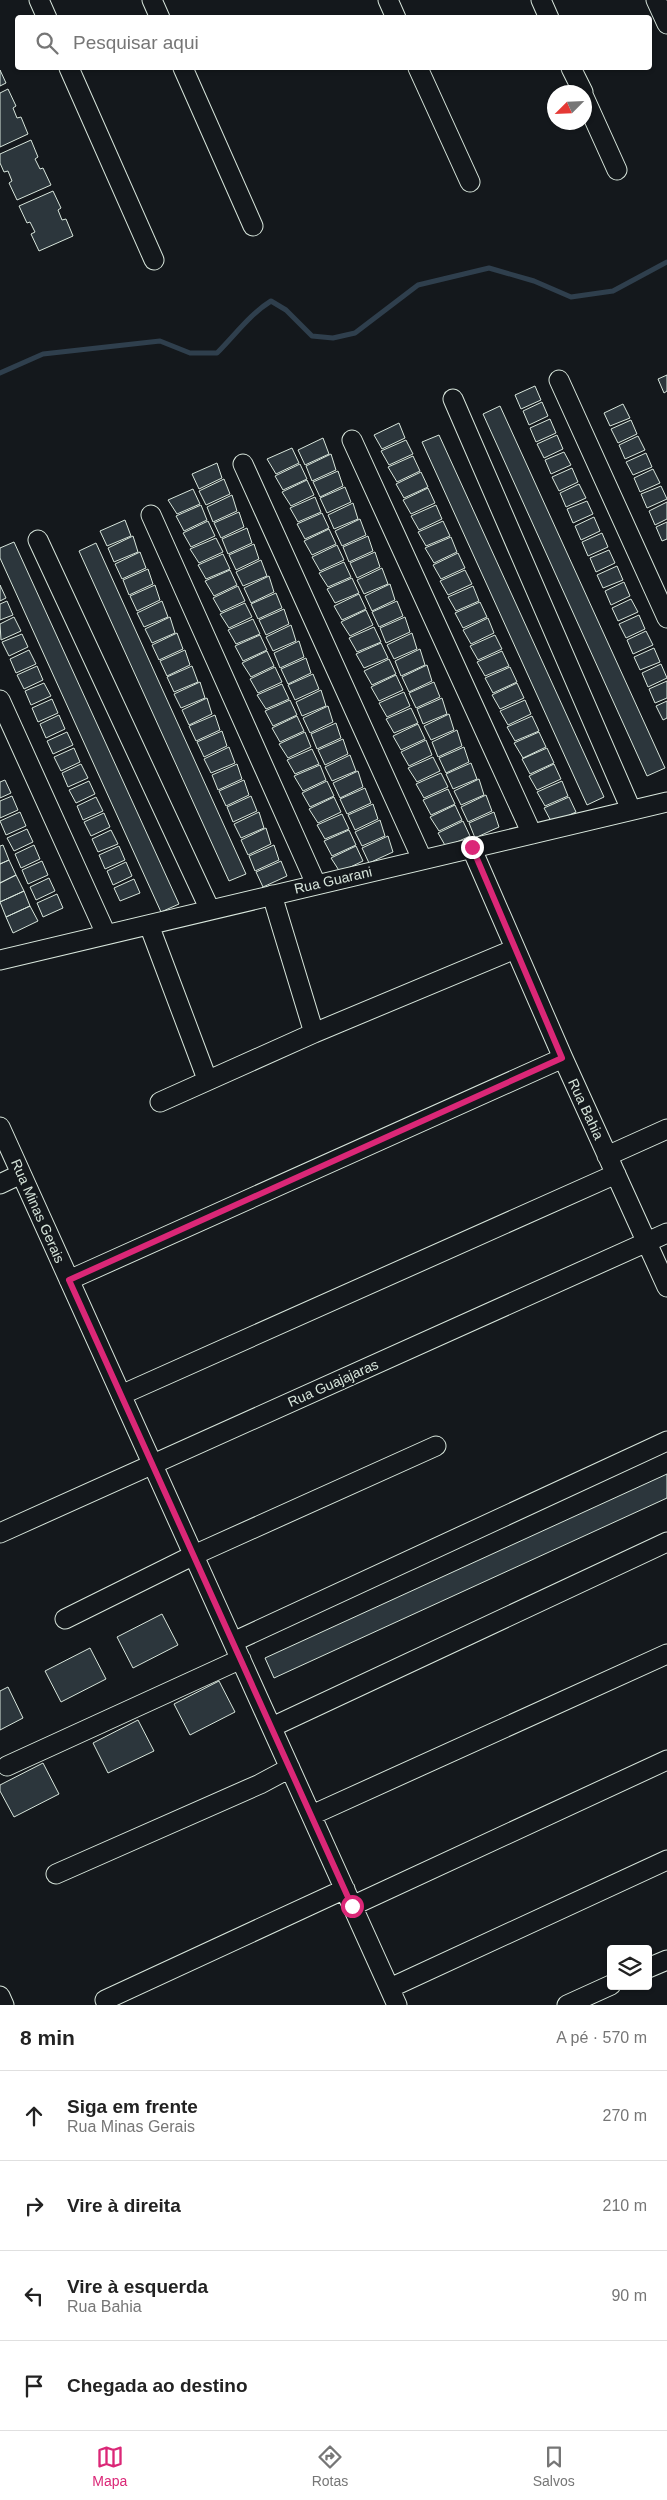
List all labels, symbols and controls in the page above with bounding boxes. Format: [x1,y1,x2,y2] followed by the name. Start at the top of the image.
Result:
[15,15,652,70] search box
[33,29,61,57] icon: search
[73,32,199,53] text: Pesquisar aqui
[547,85,592,130] north arrow
[461,836,484,859] route end
[293,863,373,897] street label: Rua Guarani
[565,1076,607,1142] street label: Rua Bahia
[8,1157,68,1265] street label: Rua Minas Gerais
[285,1356,381,1410] street label: Rua Guajajaras
[341,1895,364,1918] route start
[607,1945,652,1990] map controls
[607,1945,652,1990] button: layers
[20,2026,75,2049] text: 8 min
[556,2029,647,2046] text: A pé · 570 m
[67,2096,198,2117] text: Siga em frente
[20,2102,48,2130] icon: ahead
[603,2107,647,2124] text: 270 m
[67,2118,195,2135] text: Rua Minas Gerais
[20,2192,48,2220] icon: right
[67,2195,181,2216] text: Vire à direita
[603,2197,647,2214] text: 210 m
[67,2276,208,2297] text: Vire à esquerda
[20,2282,48,2310] icon: left
[611,2287,647,2304] text: 90 m
[67,2298,142,2315] text: Rua Bahia
[20,2372,48,2400] icon: arrive
[67,2375,248,2396] text: Chegada ao destino
[92,2443,127,2489] tab: Mapa
[312,2443,348,2489] tab: Rotas
[533,2443,575,2489] tab: Salvos

